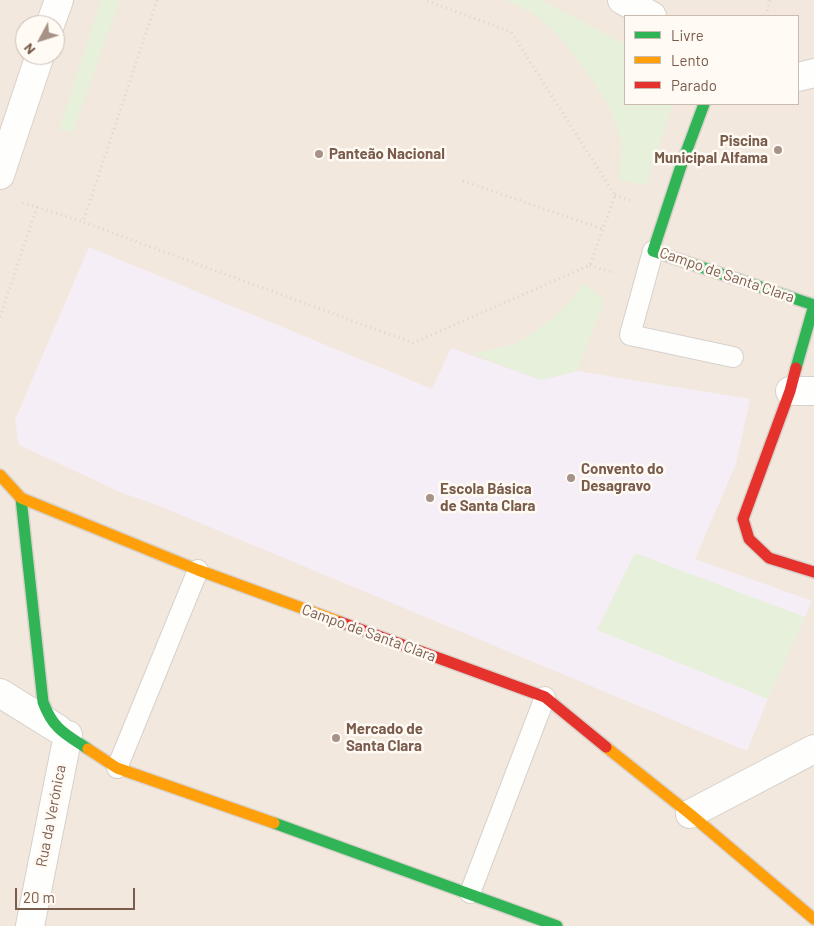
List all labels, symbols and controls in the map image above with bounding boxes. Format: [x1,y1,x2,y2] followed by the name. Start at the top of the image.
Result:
[15,15,65,65] north arrow
[624,15,799,105] legend
[671,26,704,44] text: Livre
[19,40,38,58] text: N
[671,51,709,69] text: Lento
[671,76,717,94] text: Parado
[654,132,768,167] place label: Piscina Municipal Alfama
[772,144,784,156] marker: Piscina Municipal Alfama
[329,145,445,163] place label: Panteão Nacional
[313,148,325,160] marker: Panteão Nacional
[657,243,797,307] street label: Campo de Santa Clara
[581,460,664,495] place label: Convento do Desagravo
[565,472,577,484] marker: Convento do Desagravo
[440,480,536,515] place label: Escola Básica de Santa Clara
[424,492,436,504] marker: Escola Básica de Santa Clara
[299,600,439,666] street label: Campo de Santa Clara
[346,720,423,755] place label: Mercado de Santa Clara
[330,732,342,744] marker: Mercado de Santa Clara
[32,763,70,869] street label: Rua da Verónica
[18,878,138,910] scale bar
[23,888,55,906] text: 20 m

